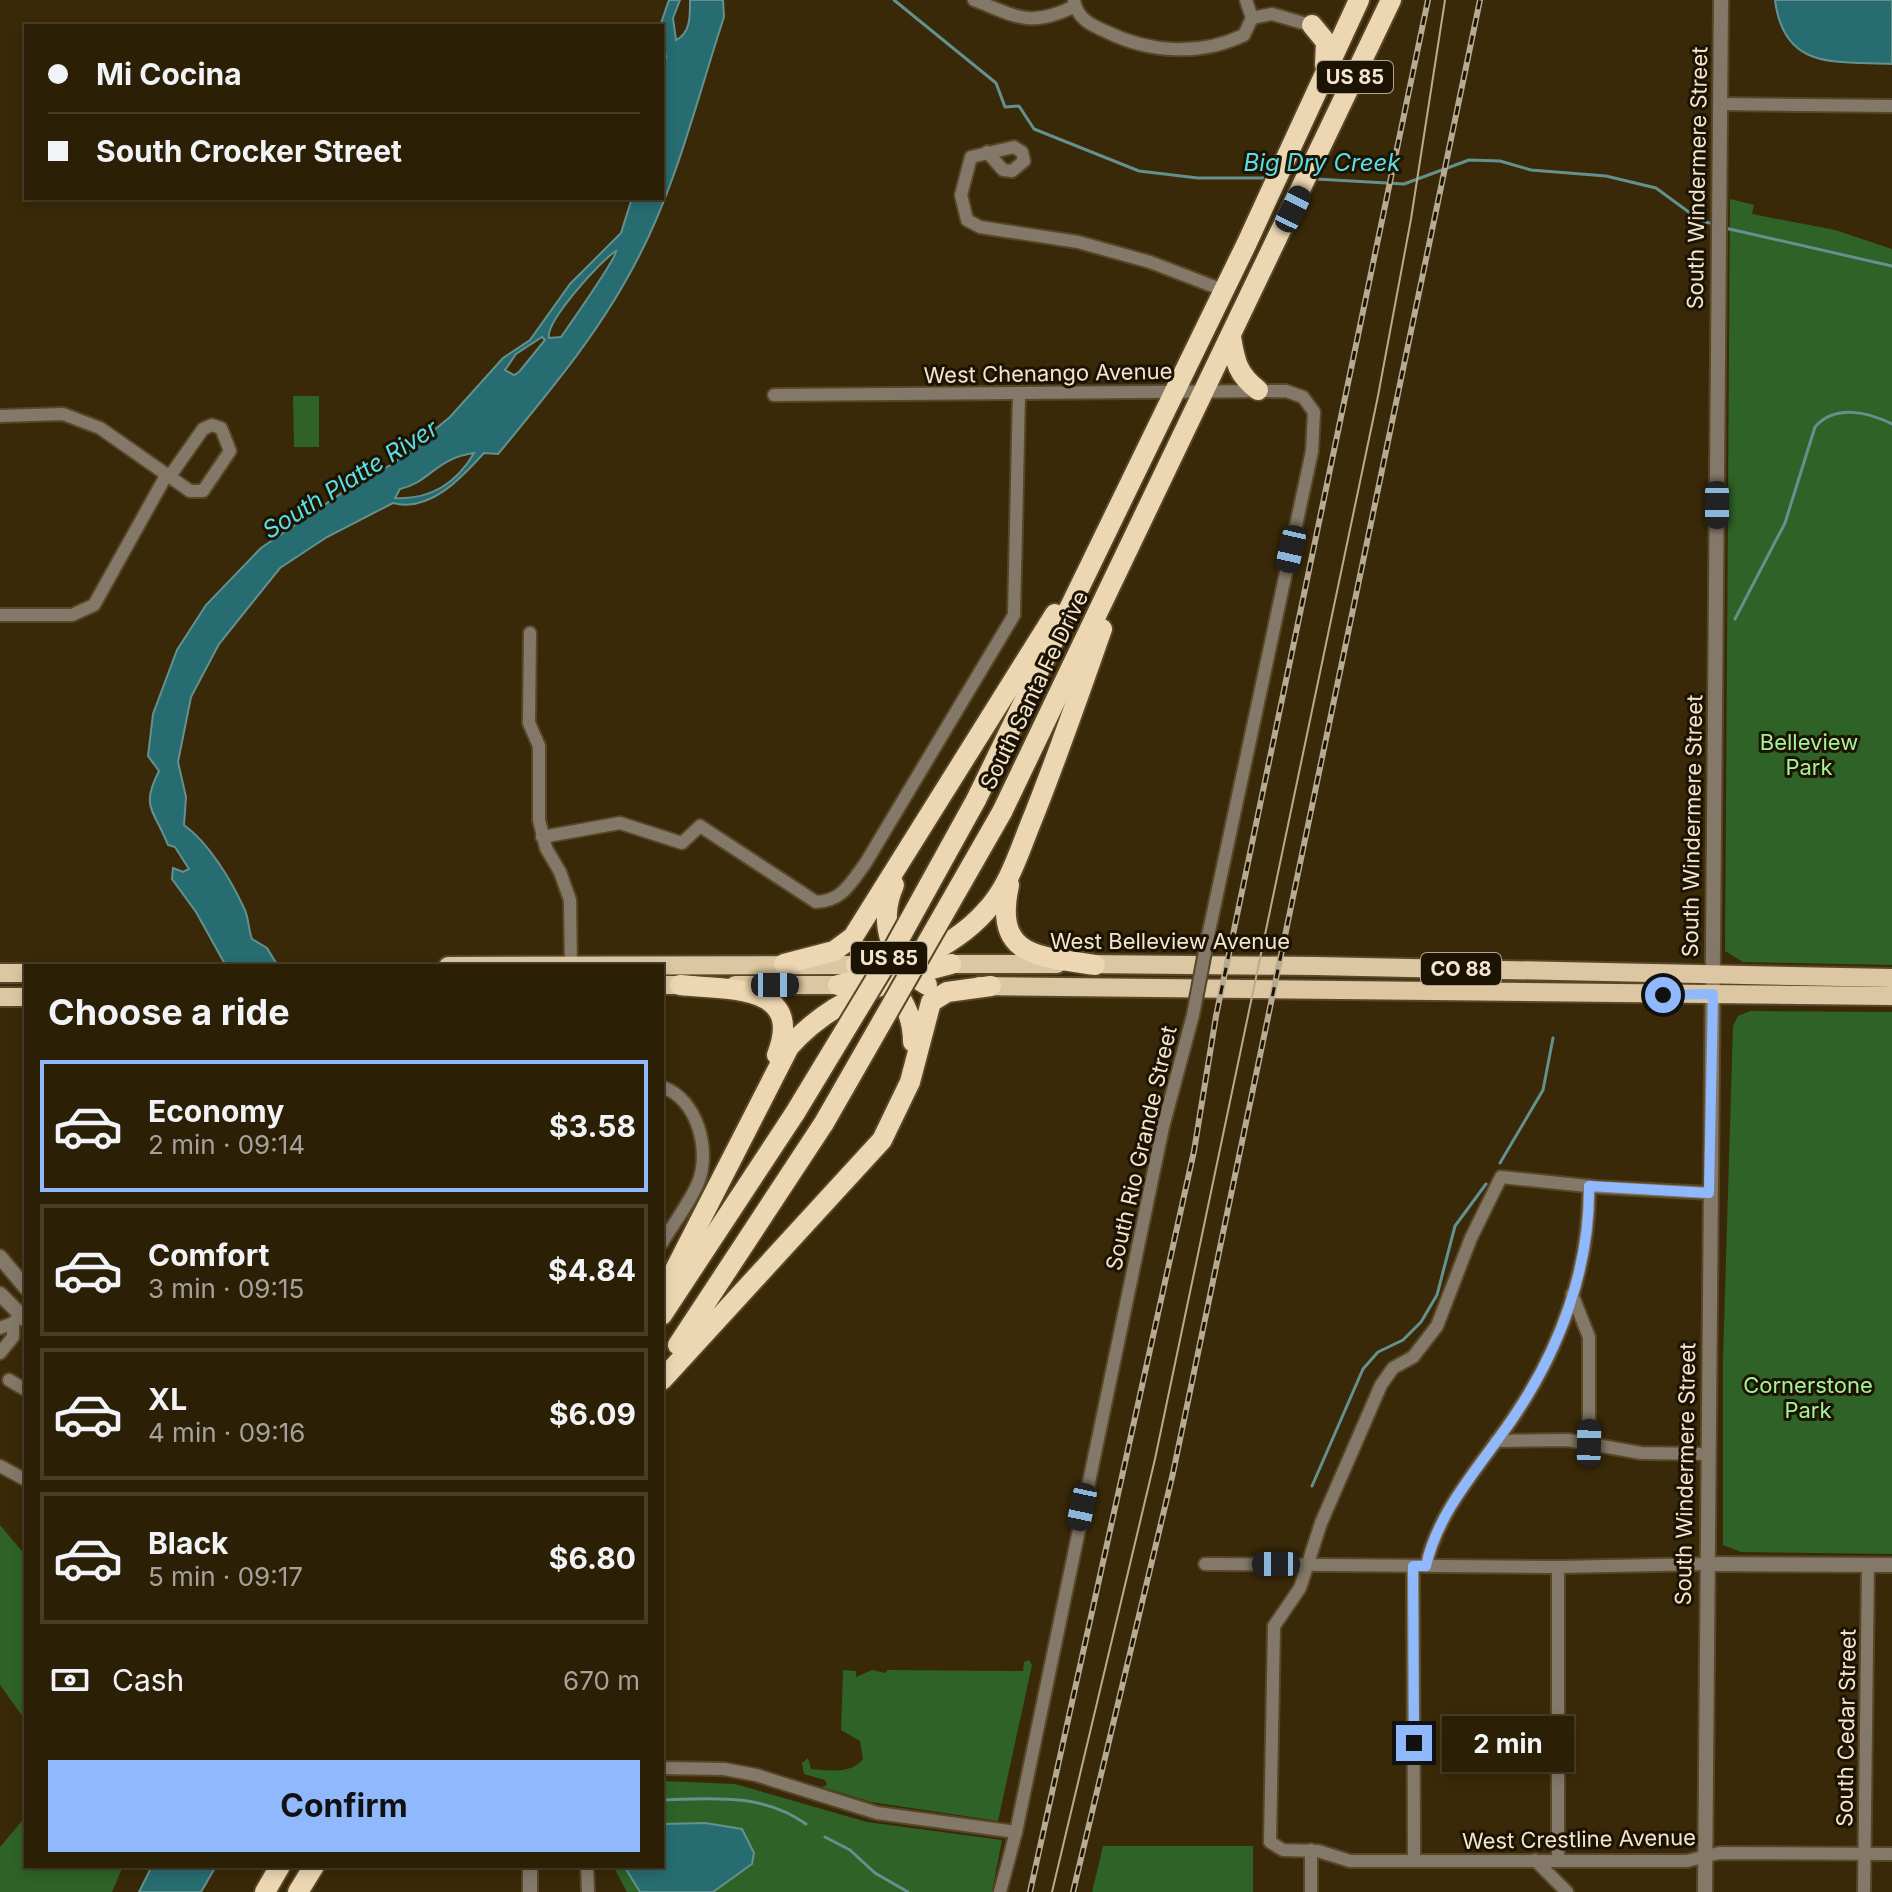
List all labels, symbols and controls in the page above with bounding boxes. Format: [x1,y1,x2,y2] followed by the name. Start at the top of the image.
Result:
[1682,46,1712,310] street label: South Windermere Street
[96,56,242,92] text: Mi Cocina
[1317,61,1393,93] road number: US 85
[96,133,402,169] text: South Crocker Street
[1244,148,1401,177] water label: Big Dry Creek
[1272,182,1314,236] car
[923,358,1173,388] street label: West Chenango Avenue
[257,413,444,545] water label: South Platte River
[1705,481,1729,529] car
[1274,523,1308,575] car
[975,586,1093,794] street label: South Santa Fe Drive
[1677,694,1707,958] street label: South Windermere Street
[1760,729,1858,780] park label: Belleview Park
[1050,928,1290,954] street label: West Belleview Avenue
[851,942,927,974] road number: US 85
[1421,953,1501,985] road number: CO 88
[751,973,799,997] car
[1645,977,1681,1013] route start
[48,990,290,1034] text: Choose a ride
[1100,1023,1182,1273] street label: South Rio Grande Street
[52,1090,124,1162] icon: car
[148,1093,284,1129] text: Economy
[549,1108,636,1144] text: $3.58
[148,1129,305,1160] text: 2 min · 09:14
[52,1234,124,1306] icon: car
[148,1237,269,1273] text: Comfort
[548,1252,636,1288] text: $4.84
[148,1273,304,1304] text: 3 min · 09:15
[1670,1342,1700,1606] street label: South Windermere Street
[1743,1372,1873,1423] park label: Cornerstone Park
[52,1378,124,1450] icon: car
[148,1381,187,1417] text: XL
[549,1396,636,1432] text: $6.09
[148,1417,305,1448] text: 4 min · 09:16
[1577,1419,1601,1467] car
[1065,1481,1099,1533] car
[52,1522,124,1594] icon: car
[148,1525,228,1561] text: Black
[549,1540,636,1576] text: $6.80
[1252,1552,1300,1576] car
[148,1561,303,1592] text: 5 min · 09:17
[1831,1629,1861,1827] street label: South Cedar Street
[48,1658,92,1702] icon: cash
[112,1662,184,1698] text: Cash
[563,1665,640,1696] text: 670 m
[1442,1715,1574,1771] callout: 2 min
[1396,1725,1432,1761] route end
[1473,1728,1543,1759] text: 2 min
[48,1760,640,1852] button: Confirm
[1462,1824,1696,1854] street label: West Crestline Avenue

